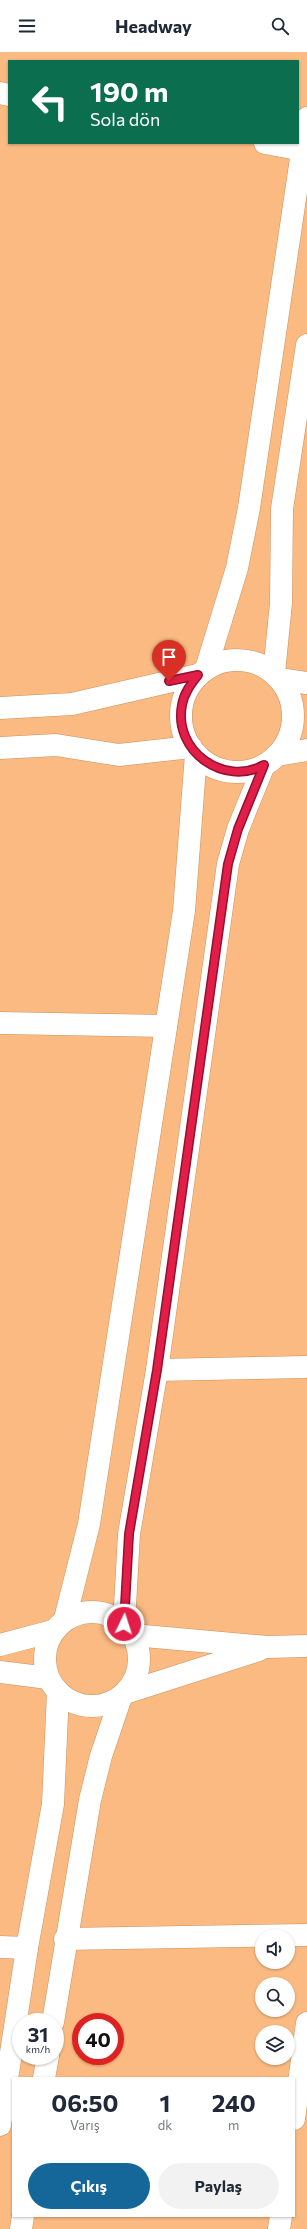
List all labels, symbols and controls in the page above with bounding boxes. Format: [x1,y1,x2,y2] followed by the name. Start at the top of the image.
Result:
[16,15,38,37] icon: menu
[115,15,192,37] text: Headway
[269,15,291,37] icon: search
[90,74,168,108] text: 190 m
[24,76,76,128] icon: left
[90,108,160,130] text: Sola dön
[152,640,186,681] pin
[158,646,180,668] icon: arrive
[103,1603,145,1645] position arrow
[255,1929,295,2065] map controls
[255,1929,295,1969] button: sound
[255,1977,295,2017] button: search
[72,2013,124,2065] speed limit sign: 40
[28,2022,48,2046] text: 31
[255,2025,295,2065] button: layers
[26,2043,50,2055] text: km/h
[51,2088,118,2117] text: 06:50
[160,2088,170,2117] text: 1
[212,2088,256,2117] text: 240
[70,2117,100,2133] text: Varış
[158,2117,172,2133] text: dk
[228,2117,239,2133] text: m
[28,2163,150,2209] button: Çıkış
[158,2163,279,2209] button: Paylaş

